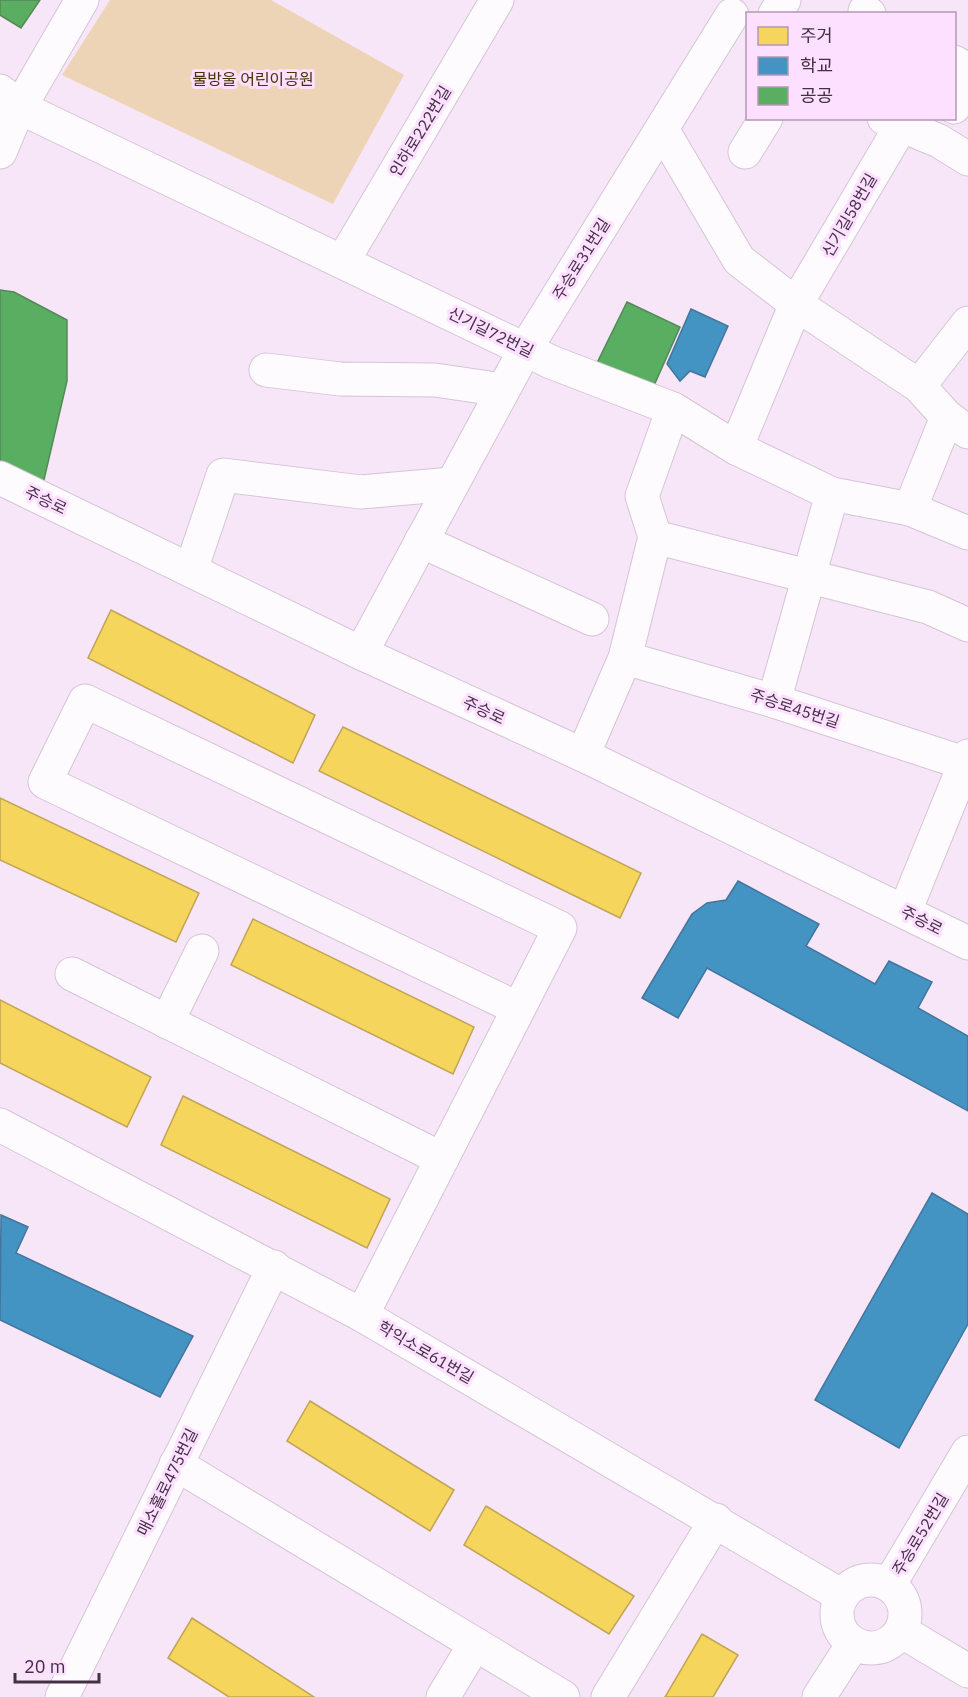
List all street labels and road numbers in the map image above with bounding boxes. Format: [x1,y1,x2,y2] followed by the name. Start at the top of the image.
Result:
[385,82,455,180] street label: 인하로222번길
[817,170,881,260] street label: 신기길58번길
[548,214,614,304] street label: 주승로31번길
[445,303,537,361] street label: 신기길72번길
[22,481,70,519] street label: 주승로
[748,684,842,732] street label: 주승로45번길
[460,692,508,729] street label: 주승로
[898,901,946,939] street label: 주승로
[374,1316,478,1388] street label: 학익소로61번길
[132,1425,202,1539] street label: 매소홀로475번길
[888,1489,952,1579] street label: 주승로52번길

